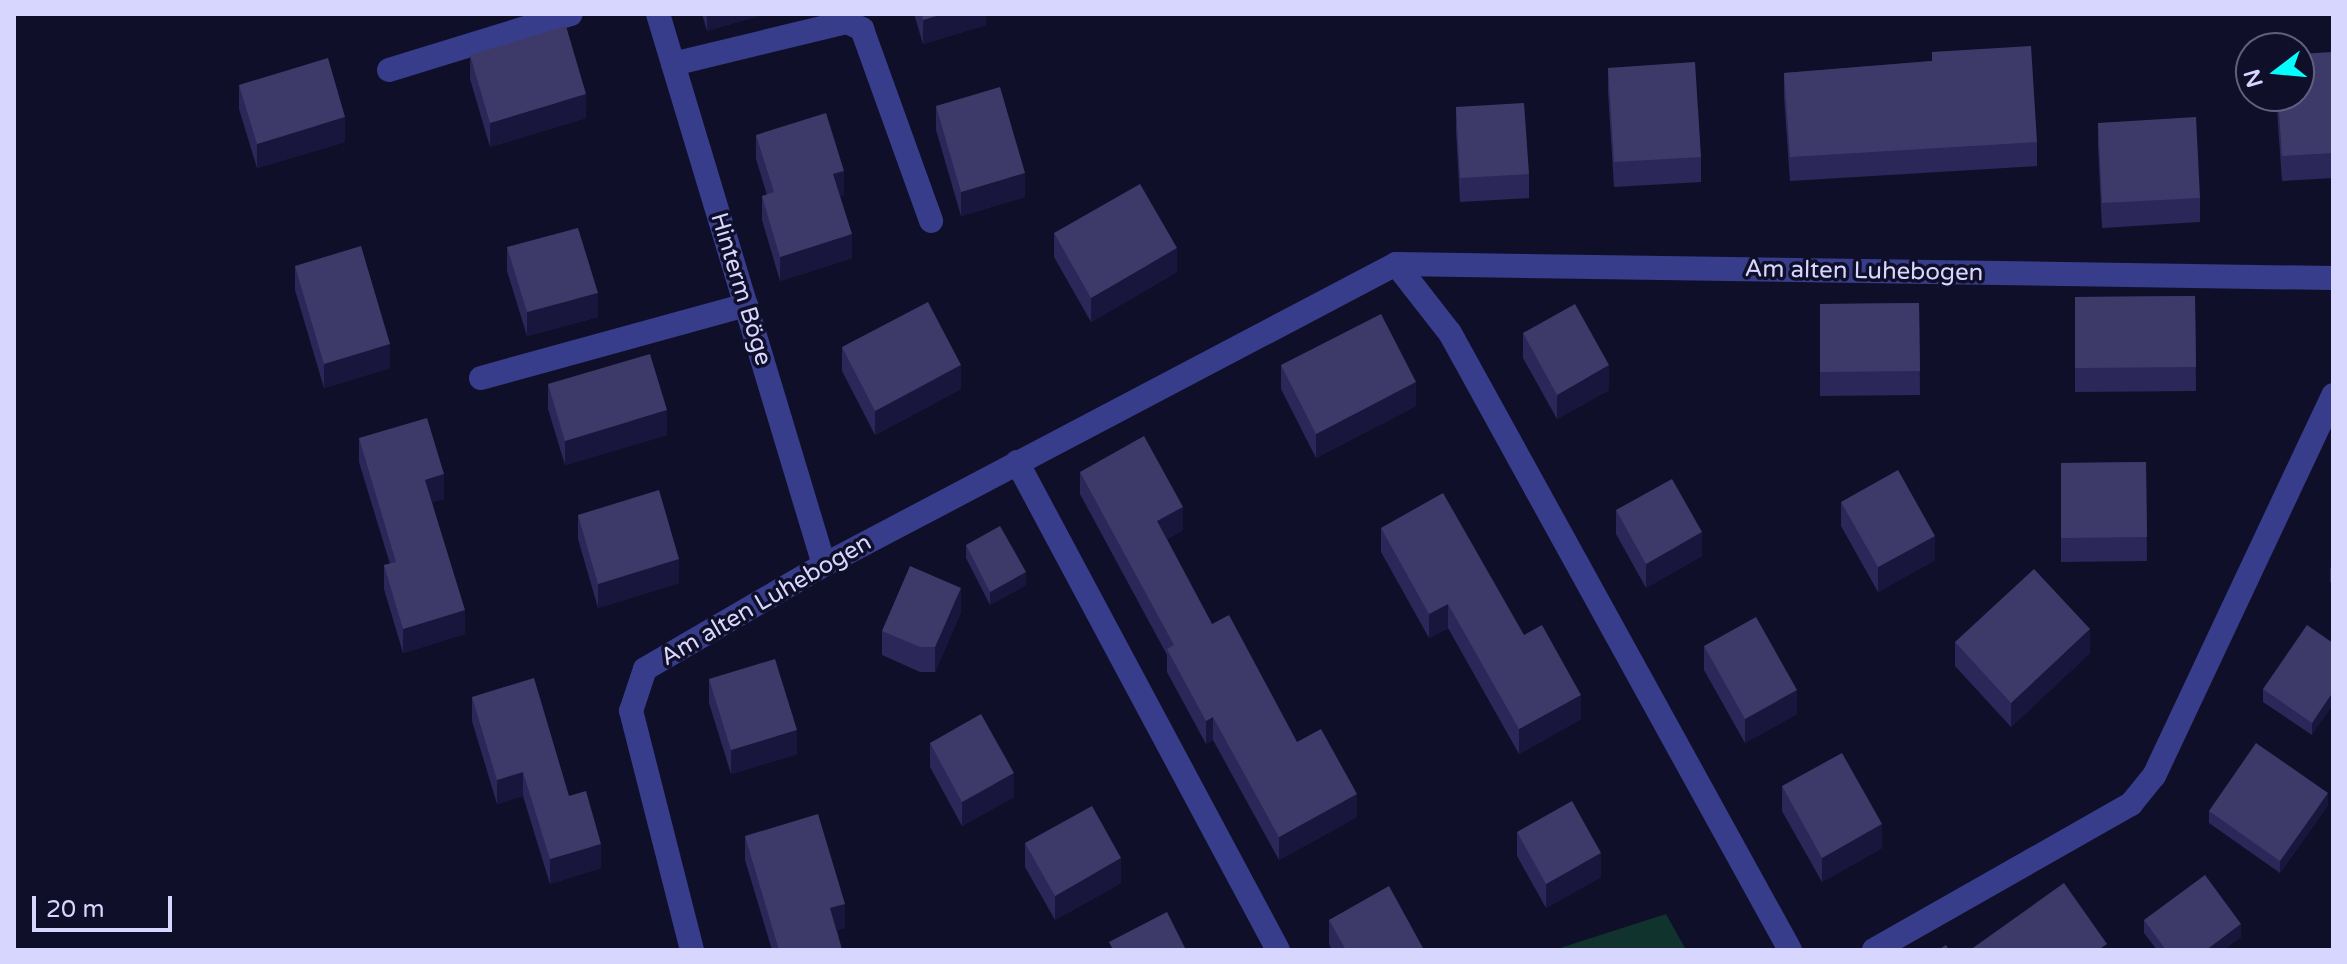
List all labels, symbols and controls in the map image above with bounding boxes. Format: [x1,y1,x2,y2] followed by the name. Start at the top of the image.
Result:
[2235,32,2315,112] north arrow
[2239,66,2269,90] text: N
[704,209,778,369] street label: Hinterm Böge
[1744,255,1984,287] street label: Am alten Luhebogen
[655,528,877,672] street label: Am alten Luhebogen
[36,880,176,930] scale bar
[46,895,104,924] text: 20 m

